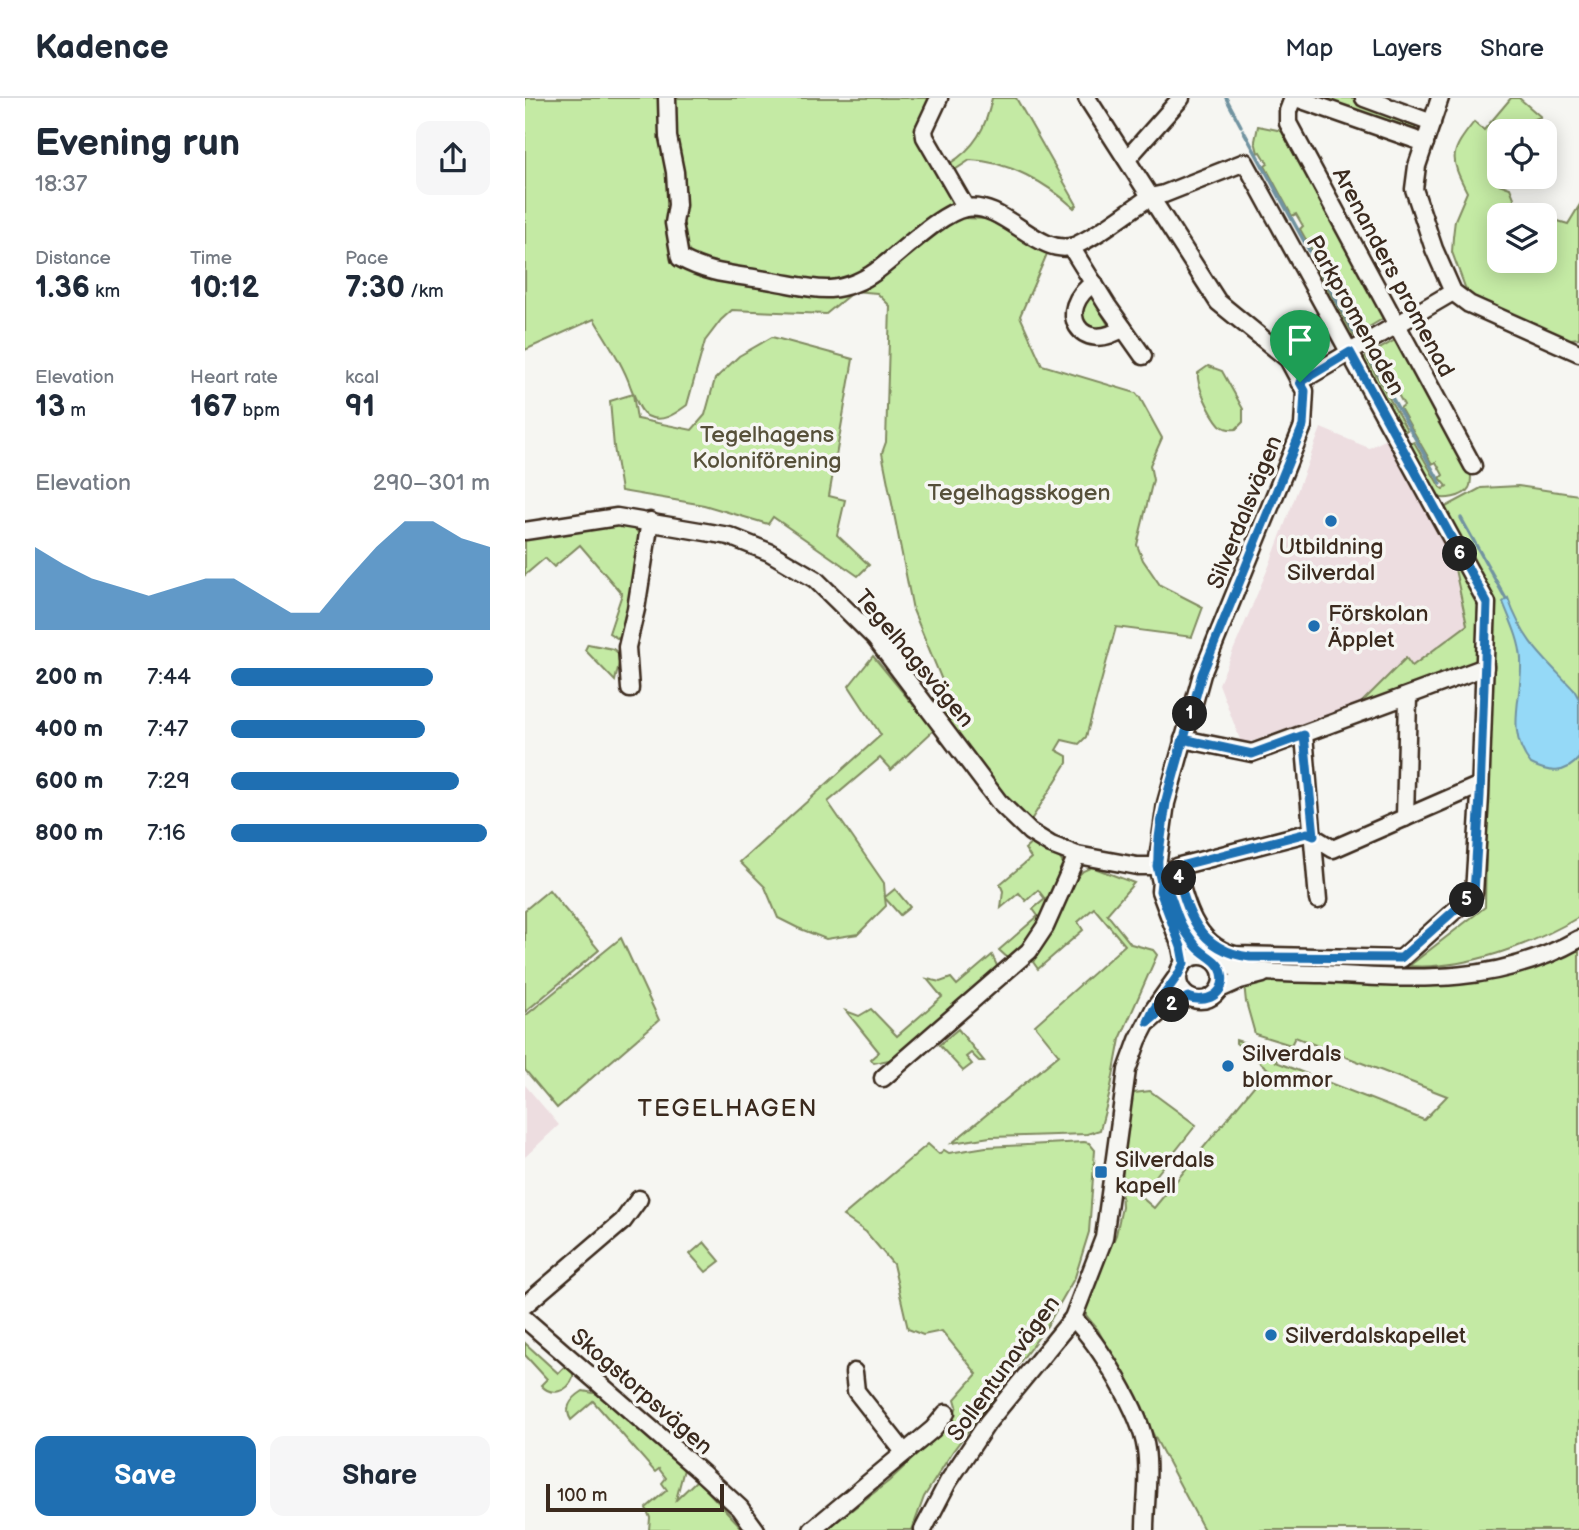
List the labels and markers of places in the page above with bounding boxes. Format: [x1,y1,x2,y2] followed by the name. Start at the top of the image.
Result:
[1270,310,1330,382] pin
[1323,513,1339,529] marker: Utbildning Silverdal
[1279,533,1383,587] place label: Utbildning Silverdal
[1443,536,1478,572] pin: 6
[1328,600,1429,654] place label: Förskolan Äpplet
[1306,618,1322,634] marker: Förskolan Äpplet
[1173,696,1207,732] pin: 1
[1161,860,1197,896] pin: 4
[1450,882,1485,918] pin: 5
[1155,988,1189,1023] pin: 2
[1242,1040,1341,1094] place label: Silverdals blommor
[1220,1058,1236,1074] marker: Silverdals blommor
[1115,1146,1214,1200] place label: Silverdals kapell
[1093,1164,1109,1180] marker: Silverdals kapell
[1285,1322,1466,1350] place label: Silverdalskapellet
[1263,1327,1279,1343] marker: Silverdalskapellet

